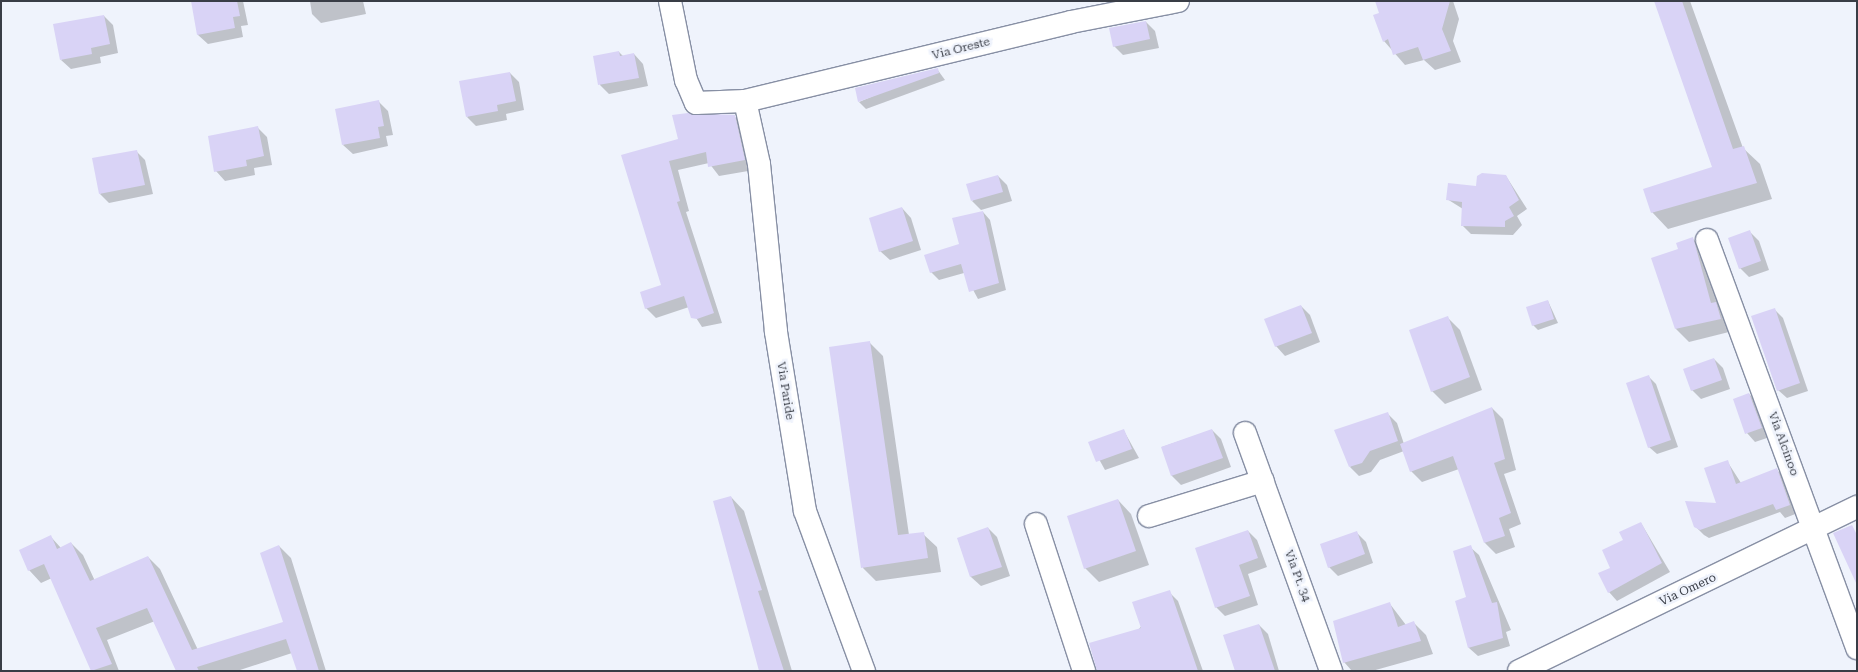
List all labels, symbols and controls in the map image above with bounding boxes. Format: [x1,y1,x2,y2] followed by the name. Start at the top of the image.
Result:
[930,35,992,63] street label: Via Oreste
[773,361,797,421] street label: Via Paride
[1765,410,1801,478] street label: Via Alcinoo
[1281,548,1313,604] street label: Via Pt. 34
[1657,571,1719,609] street label: Via Omero

